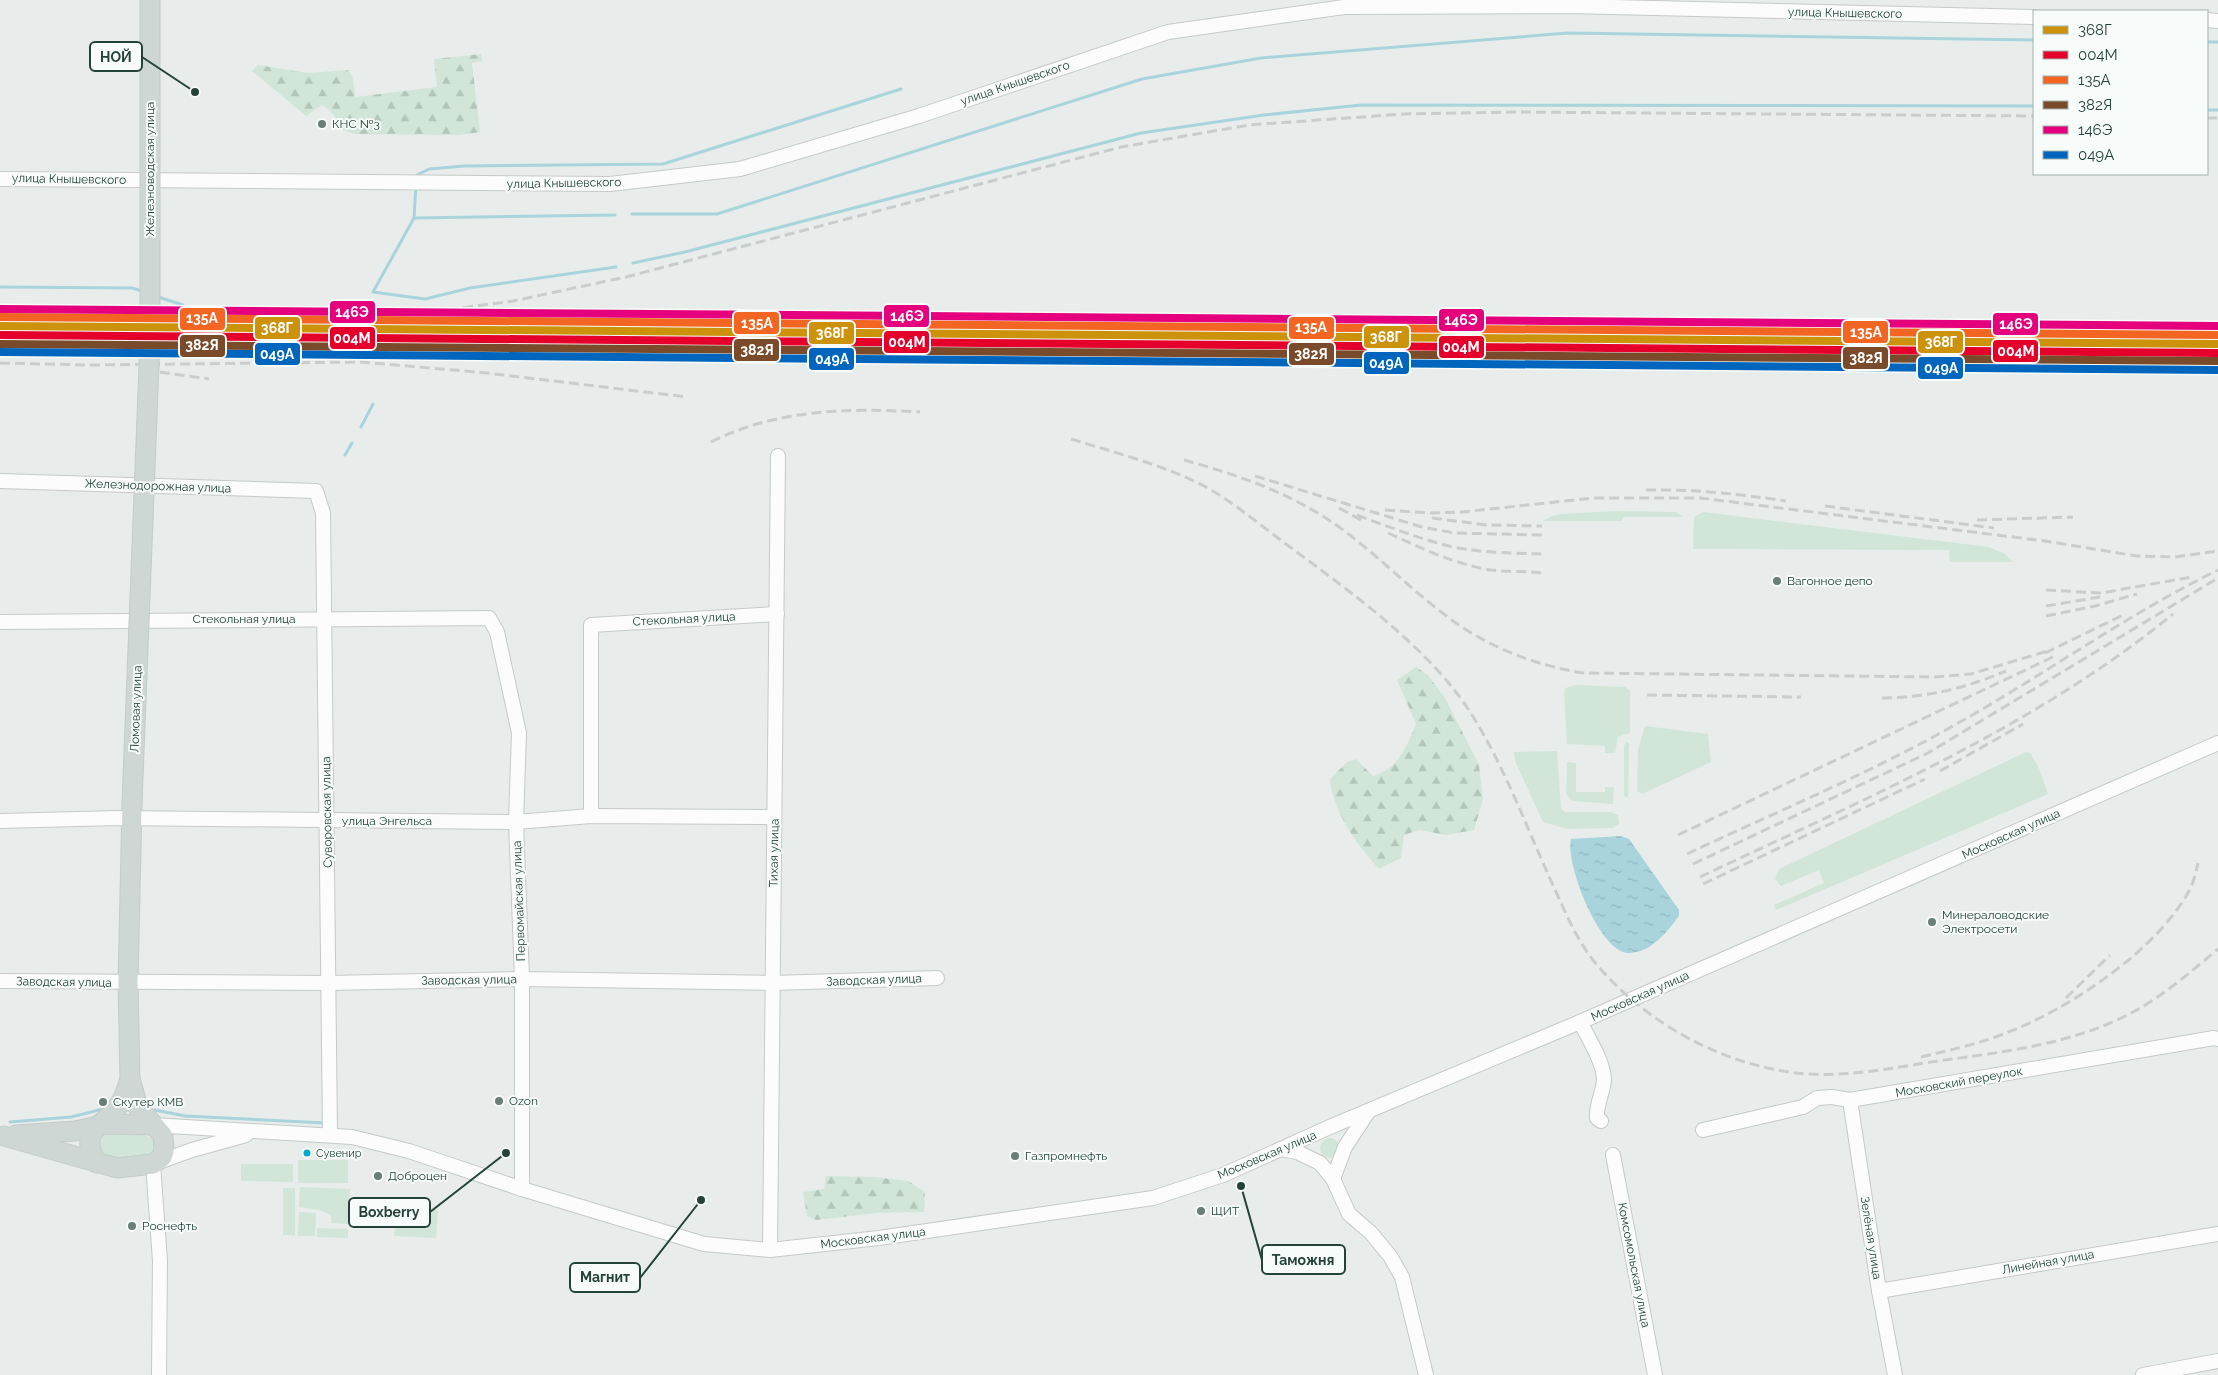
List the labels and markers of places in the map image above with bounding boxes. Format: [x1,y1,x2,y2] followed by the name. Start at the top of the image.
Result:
[90,42,142,71] callout: НОЙ
[332,117,380,131] place label: КНС №3
[316,118,328,130] marker: КНС №3
[1787,574,1873,588] place label: Вагонное депо
[1771,575,1783,587] marker: Вагонное депо
[1942,908,2049,936] place label: Минераловодские Электросети
[1926,916,1938,928] marker: Минераловодские Электросети
[509,1094,538,1108] place label: Ozon
[113,1095,183,1109] place label: Скутер КМВ
[493,1095,505,1107] marker: Ozon
[97,1096,109,1108] marker: Скутер КМВ
[316,1147,362,1160] place label: Сувенир
[302,1148,312,1158] marker: Сувенир
[1025,1149,1107,1163] place label: Газпромнефть
[1009,1150,1021,1162] marker: Газпромнефть
[388,1169,447,1183] place label: Доброцен
[372,1170,384,1182] marker: Доброцен
[349,1198,430,1227] callout: Boxberry
[1211,1204,1240,1218] place label: ЩИТ
[1195,1205,1207,1217] marker: ЩИТ
[142,1219,197,1233] place label: Роснефть
[126,1220,138,1232] marker: Роснефть
[1262,1245,1345,1274] callout: Таможня
[570,1263,640,1292] callout: Магнит

